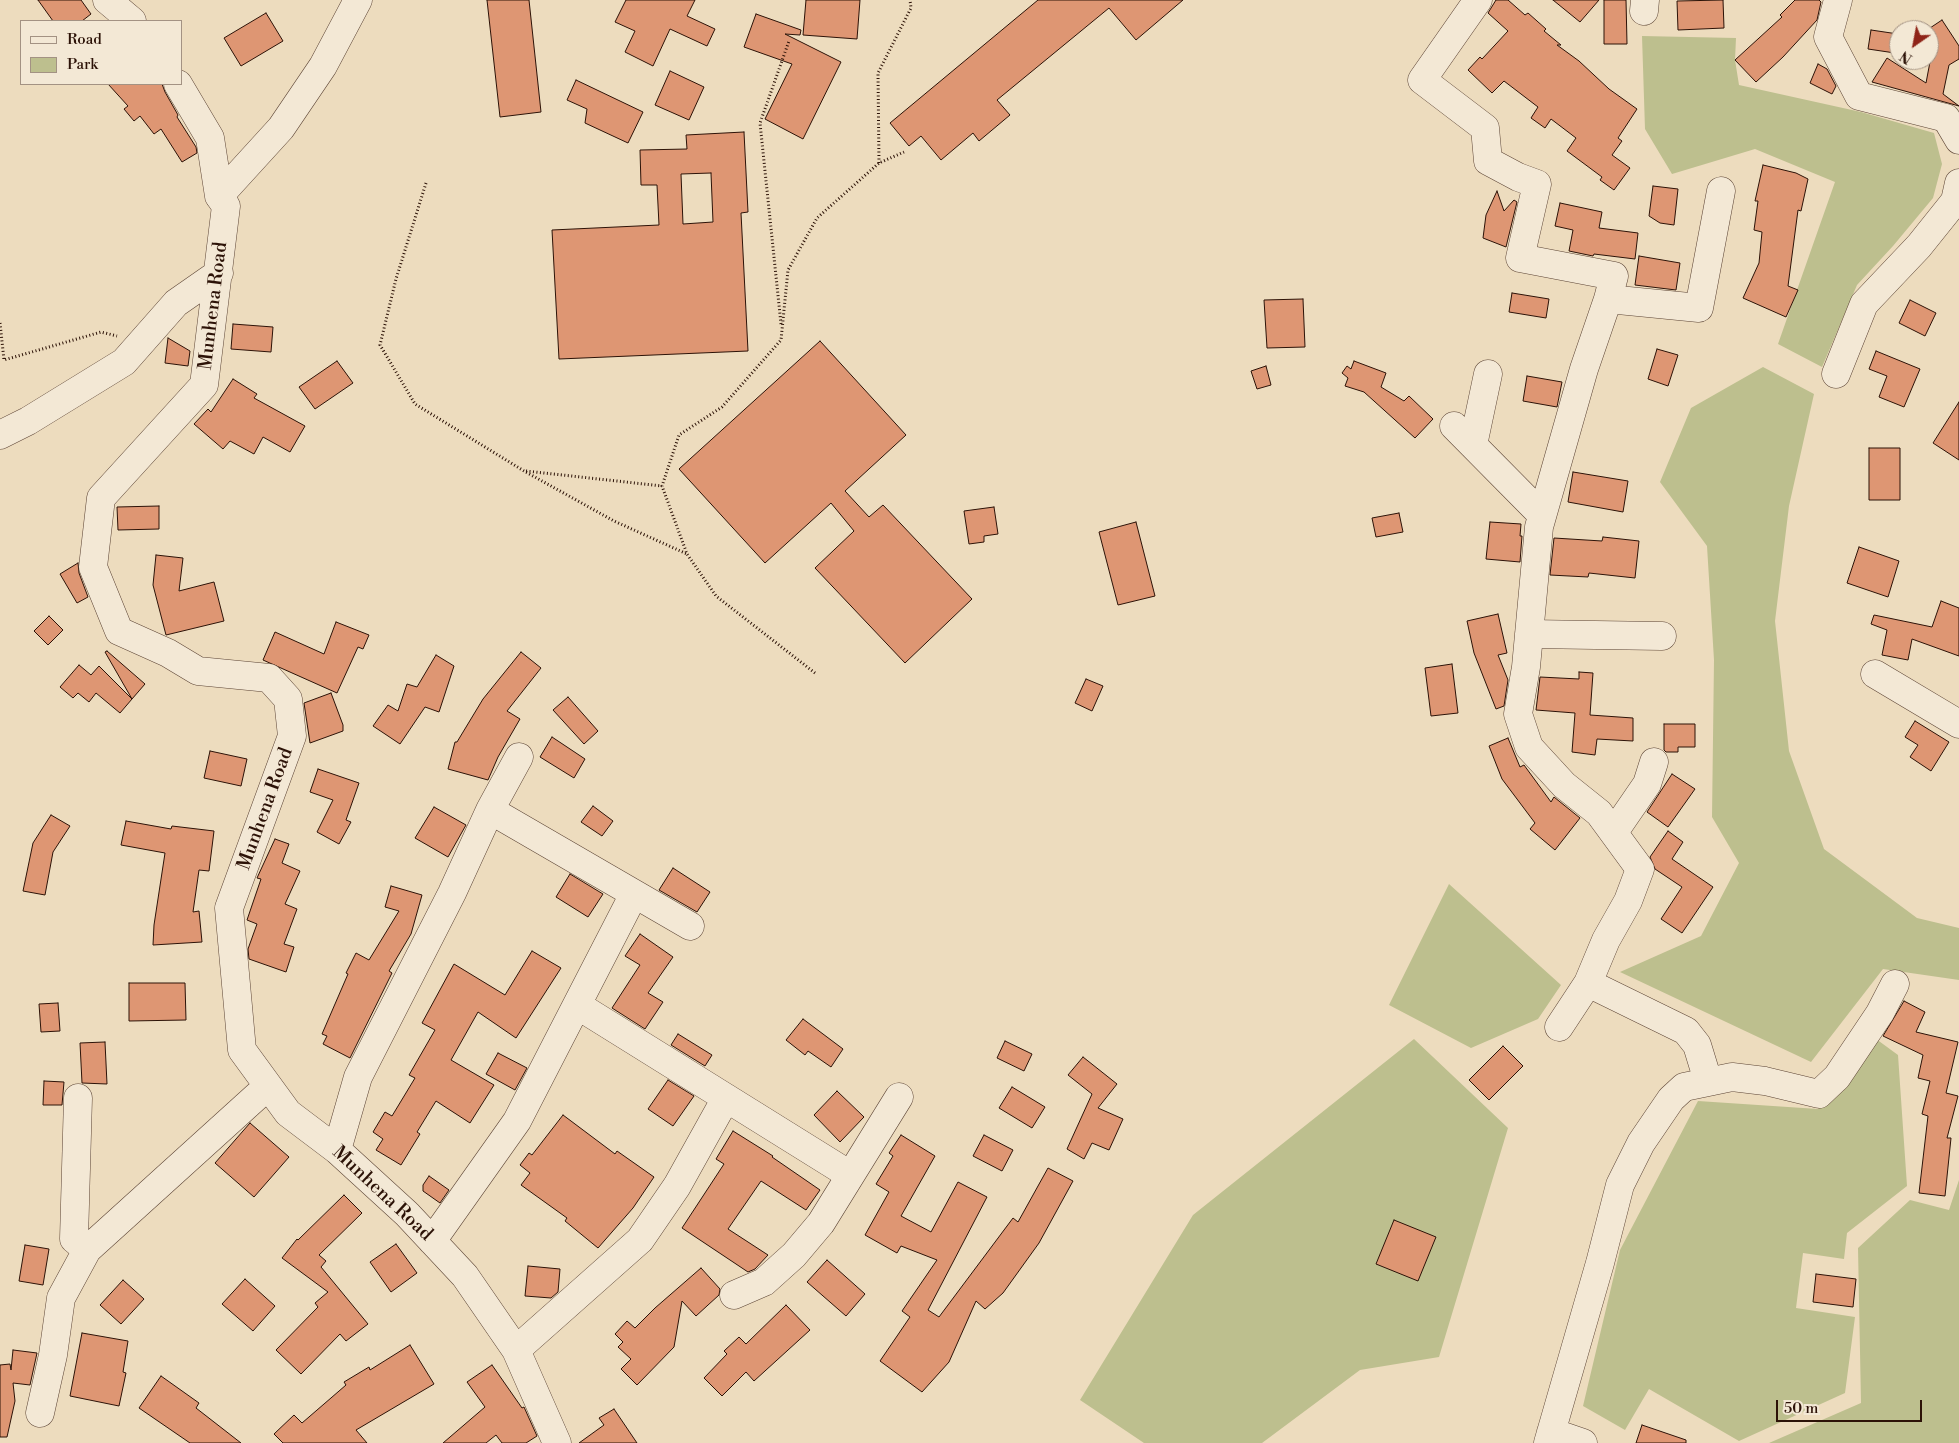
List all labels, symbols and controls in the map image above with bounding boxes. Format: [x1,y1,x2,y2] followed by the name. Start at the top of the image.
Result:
[20,20,182,85] legend
[1889,20,1939,70] north arrow
[67,30,102,49] text: Road
[1897,46,1916,67] text: N
[67,55,98,74] text: Park
[195,241,233,371] street label: Munhena Road
[233,745,299,873] street label: Munhena Road
[327,1142,437,1246] street label: Munhena Road
[1779,1390,1925,1422] scale bar
[1784,1399,1818,1418] text: 50 m

